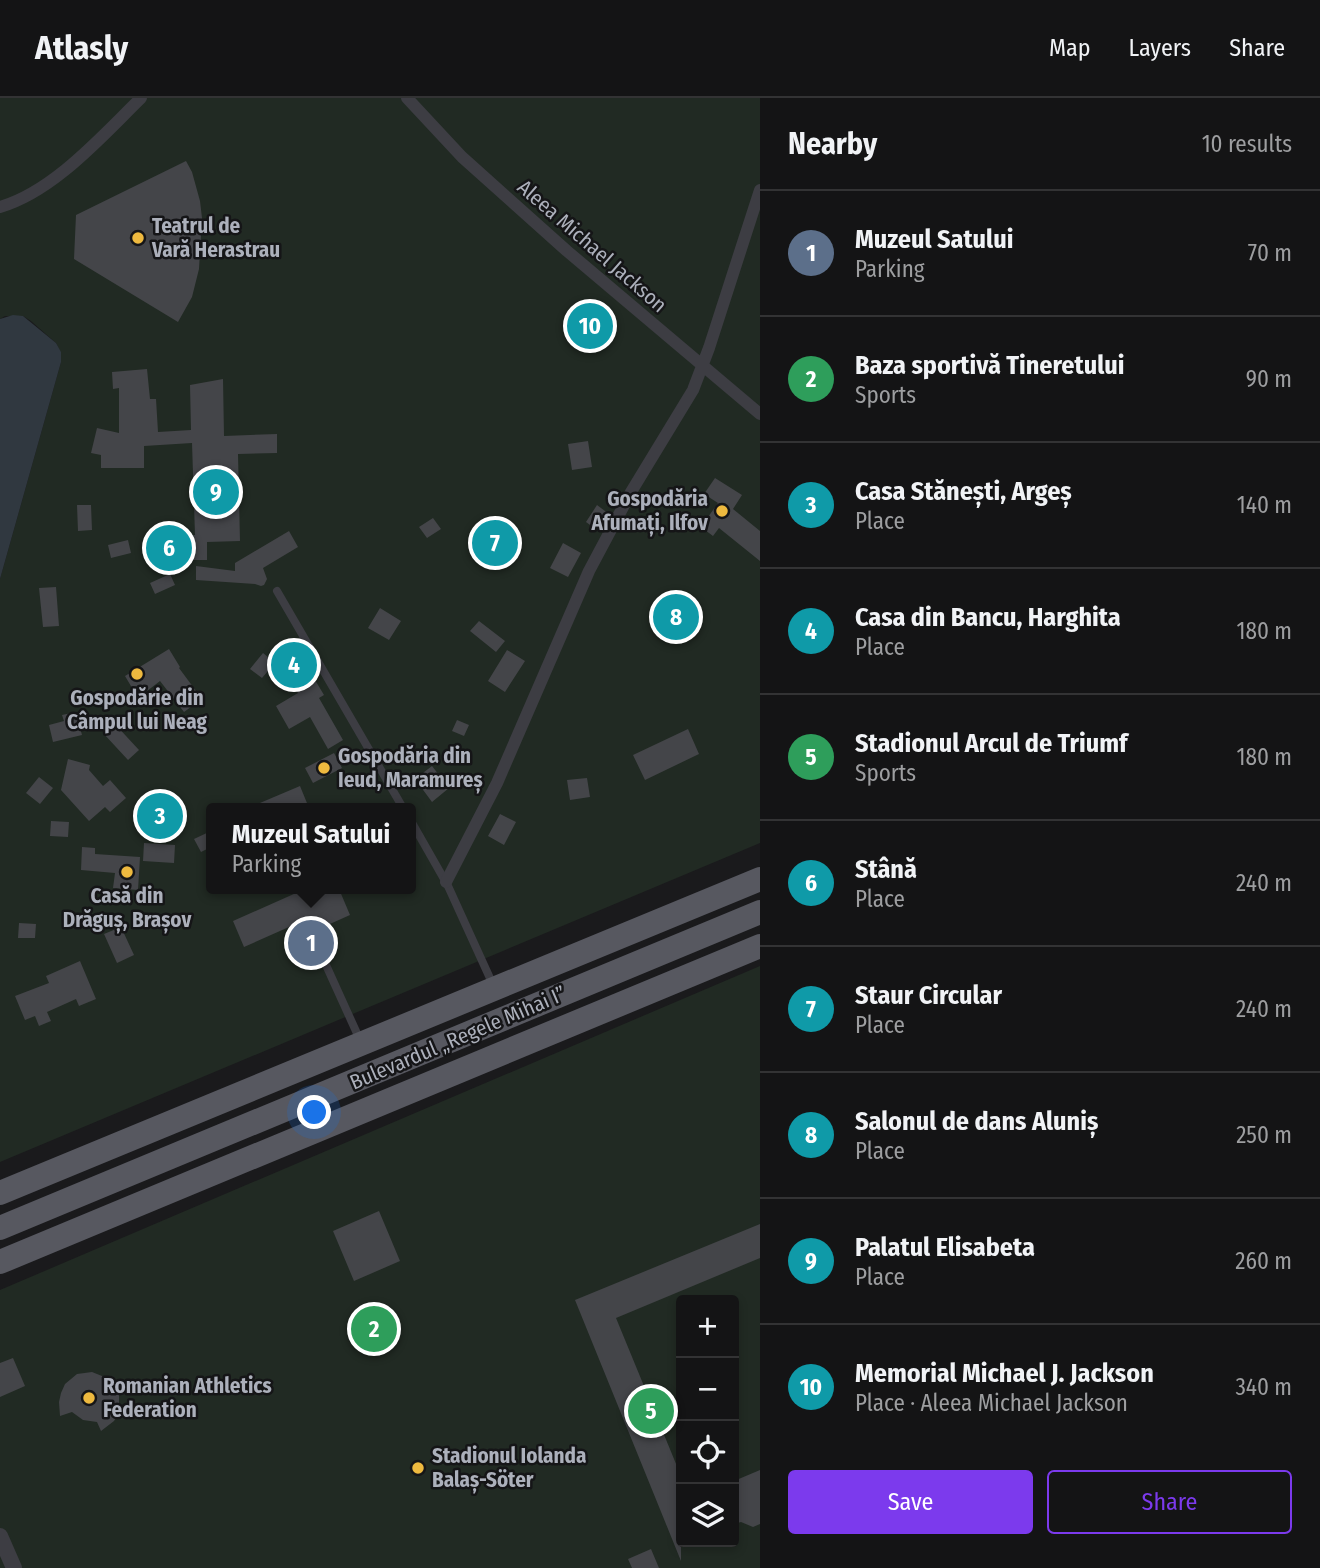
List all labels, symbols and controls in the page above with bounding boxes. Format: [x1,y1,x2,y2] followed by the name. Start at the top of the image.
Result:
[35,28,128,68] text: Atlasly
[1049,34,1091,62] text: Map
[1129,34,1191,62] text: Layers
[1229,34,1285,62] text: Share
[788,126,877,162] text: Nearby
[1202,130,1292,158] text: 10 results
[512,174,672,318] street label: Aleea Michael Jackson
[151,213,280,263] place label: Teatrul de Vară Herastrau
[855,224,1013,255] text: Muzeul Satului
[130,230,146,246] marker: Teatrul de Vară Herastrau
[806,239,816,267] text: 1
[1248,239,1292,267] text: 70 m
[855,255,925,283] text: Parking
[567,300,613,352] pin: 10
[855,350,1124,381] text: Baza sportivă Tineretului
[806,365,816,393] text: 2
[1246,365,1292,393] text: 90 m
[855,381,916,409] text: Sports
[193,466,239,518] pin: 9
[855,476,1072,507] text: Casa Stănești, Argeș
[590,486,708,537] place label: Gospodăria Afumați, Ilfov
[806,491,816,519] text: 3
[1237,491,1292,519] text: 140 m
[714,503,730,519] marker: Gospodăria Afumați, Ilfov
[855,507,905,535] text: Place
[472,517,518,569] pin: 7
[146,522,192,574] pin: 6
[653,591,699,643] pin: 8
[855,602,1121,633] text: Casa din Bancu, Harghita
[805,617,817,645] text: 4
[1236,617,1292,645] text: 180 m
[855,633,905,661] text: Place
[271,639,317,691] pin: 4
[129,666,145,682] marker: Gospodărie din Câmpul lui Neag
[67,685,207,735] place label: Gospodărie din Câmpul lui Neag
[855,728,1128,759] text: Stadionul Arcul de Triumf
[338,743,483,794] place label: Gospodăria din Ieud, Maramureș
[805,743,817,771] text: 5
[1236,743,1292,771] text: 180 m
[855,759,916,787] text: Sports
[316,760,332,776] marker: Gospodăria din Ieud, Maramureș
[137,790,183,842] pin: 3
[206,803,416,894] popup
[232,819,390,850] text: Muzeul Satului
[232,850,301,878] text: Parking
[855,854,917,885] text: Stână
[119,864,135,880] marker: Casă din Drăguș, Brașov
[805,869,817,897] text: 6
[1236,869,1292,897] text: 240 m
[63,883,191,934] place label: Casă din Drăguș, Brașov
[855,885,905,913] text: Place
[288,917,334,969] pin: 1
[855,980,1002,1011] text: Staur Circular
[346,981,570,1095] street label: Bulevardul „Regele Mihai I”
[806,995,816,1023] text: 7
[1236,995,1292,1023] text: 240 m
[855,1011,905,1039] text: Place
[297,1095,331,1129] your location
[855,1106,1098,1137] text: Salonul de dans Aluniș
[805,1121,817,1149] text: 8
[1236,1121,1292,1149] text: 250 m
[855,1137,905,1165] text: Place
[855,1232,1035,1263] text: Palatul Elisabeta
[805,1247,817,1275] text: 9
[1235,1247,1292,1275] text: 260 m
[855,1263,905,1291] text: Place
[676,1295,739,1547] map controls
[676,1295,739,1358] button: +
[351,1303,397,1355] pin: 2
[676,1358,739,1421] button: −
[855,1358,1154,1389] text: Memorial Michael J. Jackson
[103,1373,272,1423] place label: Romanian Athletics Federation
[800,1373,822,1401] text: 10
[1236,1373,1292,1401] text: 340 m
[628,1385,674,1437] pin: 5
[855,1389,1128,1417] text: Place · Aleea Michael Jackson
[81,1390,97,1406] marker: Romanian Athletics Federation
[676,1421,739,1484] button: locate
[432,1443,586,1494] place label: Stadionul Iolanda Balaș-Söter
[410,1460,426,1476] marker: Stadionul Iolanda Balaș-Söter
[788,1470,1033,1534] button: Save
[1047,1470,1292,1534] button: Share
[676,1484,739,1547] button: layers

